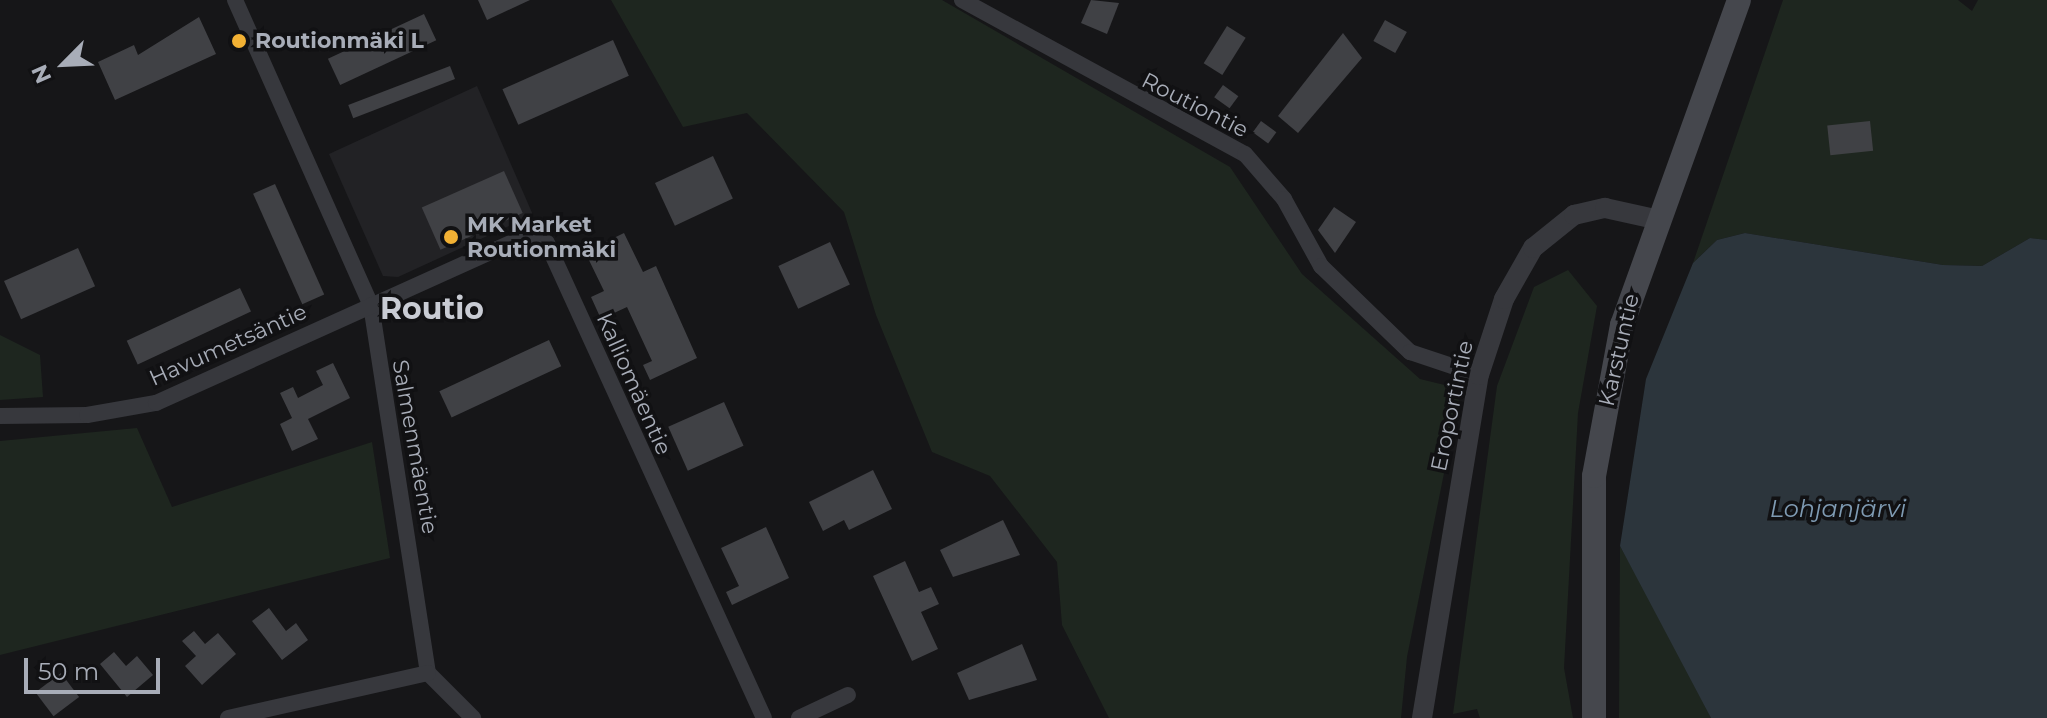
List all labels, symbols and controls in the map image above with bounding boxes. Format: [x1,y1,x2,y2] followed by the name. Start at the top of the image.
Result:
[24,24,104,104] north arrow
[255,28,424,54] place label: Routionmäki L
[230,32,248,50] marker: Routionmäki L
[26,60,58,88] text: N
[1137,67,1253,143] street label: Routiontie
[467,211,616,262] place label: MK Market Routionmäki
[442,228,460,246] marker: MK Market Routionmäki
[380,291,484,327] district label: Routio
[1593,291,1645,409] street label: Karstuntie
[145,298,311,392] street label: Havumetsäntie
[591,309,677,459] street label: Kalliomäentie
[1425,338,1479,474] street label: Eroportintie
[387,358,443,536] street label: Salmenmäentie
[1770,495,1906,523] water label: Lohjanjärvi
[28,642,164,692] scale bar
[38,657,99,686] text: 50 m

